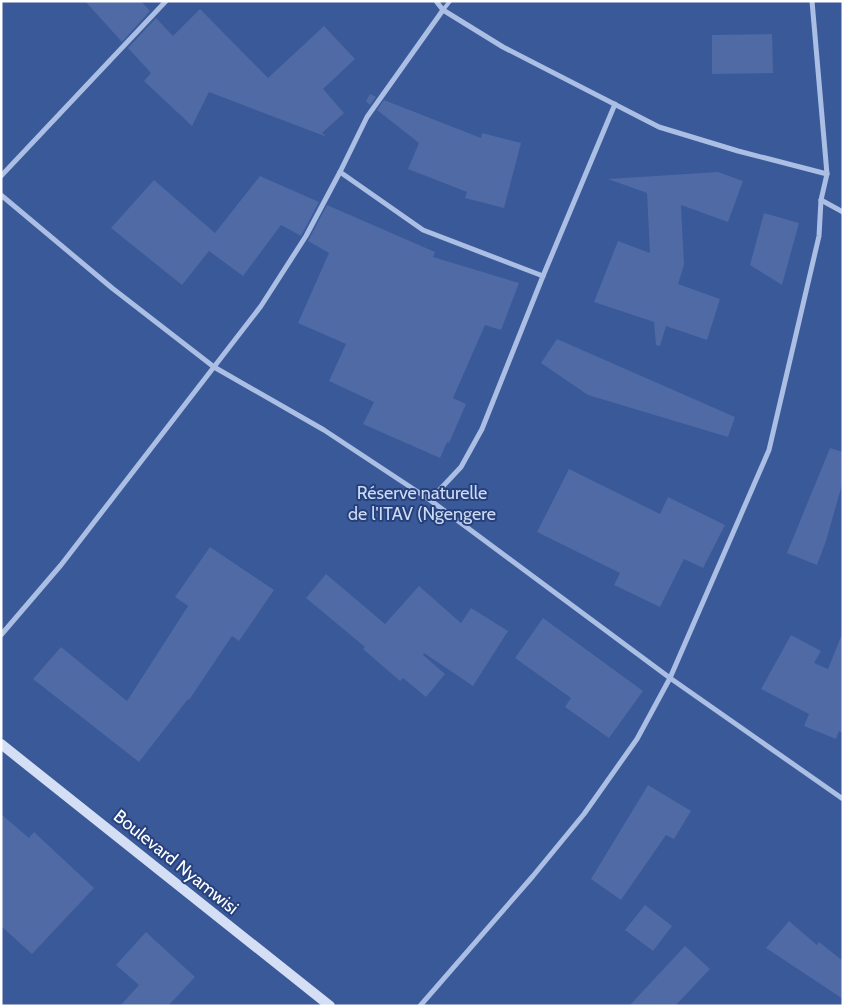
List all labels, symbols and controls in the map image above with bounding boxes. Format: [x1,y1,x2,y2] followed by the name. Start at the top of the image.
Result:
[348,482,496,525] park label: Réserve naturelle de l'ITAV (Ngengere
[109,805,243,919] street label: Boulevard Nyamwisi

